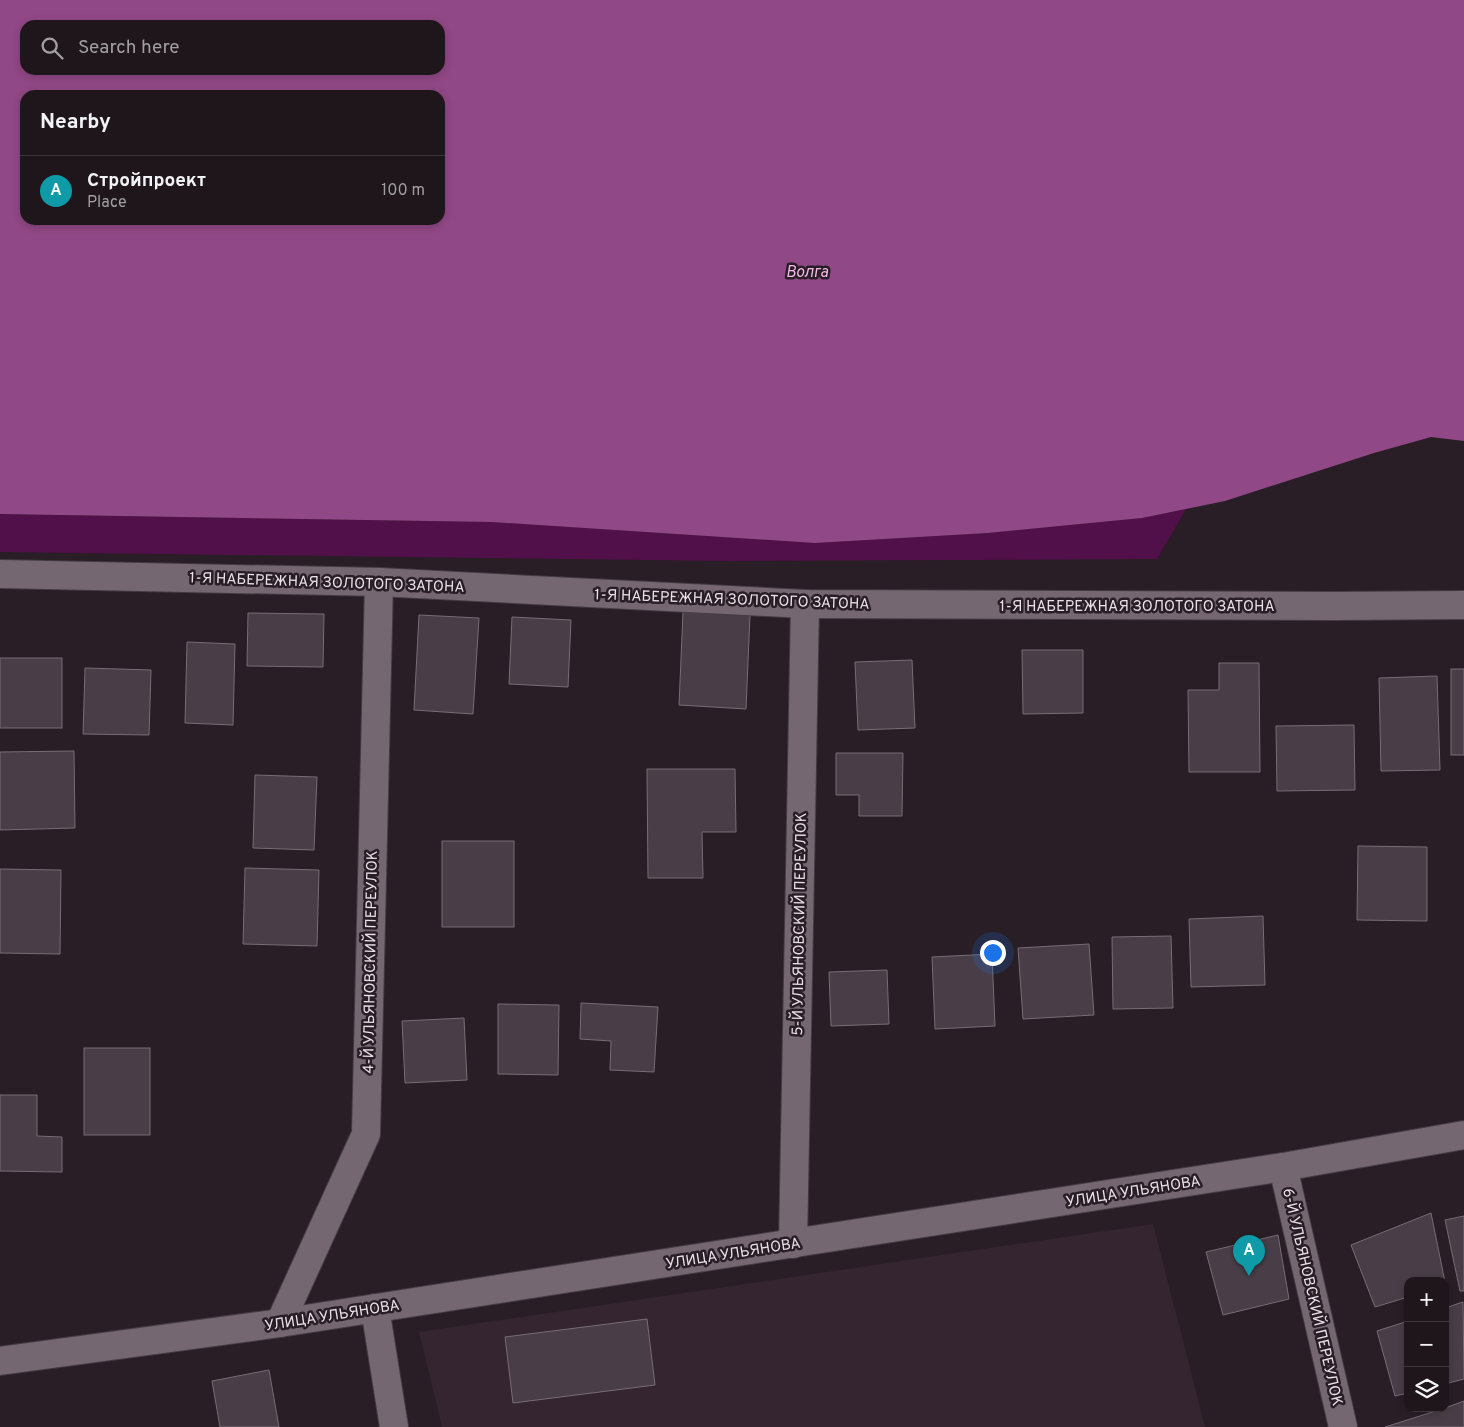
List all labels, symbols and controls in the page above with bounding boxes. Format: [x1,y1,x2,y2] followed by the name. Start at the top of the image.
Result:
[20,20,445,75] search box
[38,34,66,62] icon: search
[78,36,180,60] text: Search here
[40,109,111,136] text: Nearby
[87,169,206,193] text: Стройпроект
[50,181,62,201] text: A
[381,181,425,201] text: 100 m
[87,193,127,213] text: Place
[786,263,829,283] water label: Волга
[189,569,465,598] street label: 1-Я НАБЕРЕЖНАЯ ЗОЛОТОГО ЗАТОНА
[594,586,870,615] street label: 1-Я НАБЕРЕЖНАЯ ЗОЛОТОГО ЗАТОНА
[999,598,1275,617] street label: 1-Я НАБЕРЕЖНАЯ ЗОЛОТОГО ЗАТОНА
[787,812,812,1036] street label: 5-Й УЛЬЯНОВСКИЙ ПЕРЕУЛОК
[358,850,383,1074] street label: 4-Й УЛЬЯНОВСКИЙ ПЕРЕУЛОК
[980,940,1006,966] your location
[1065,1172,1202,1213] street label: УЛИЦА УЛЬЯНОВА
[1277,1186,1348,1408] street label: 6-Й УЛЬЯНОВСКИЙ ПЕРЕУЛОК
[665,1234,802,1275] street label: УЛИЦА УЛЬЯНОВА
[1233,1235,1265,1276] pin: A
[1404,1277,1449,1412] map controls
[1404,1277,1449,1322] button: +
[264,1296,401,1337] street label: УЛИЦА УЛЬЯНОВА
[1404,1322,1449,1367] button: −
[1404,1367,1449,1412] button: layers

